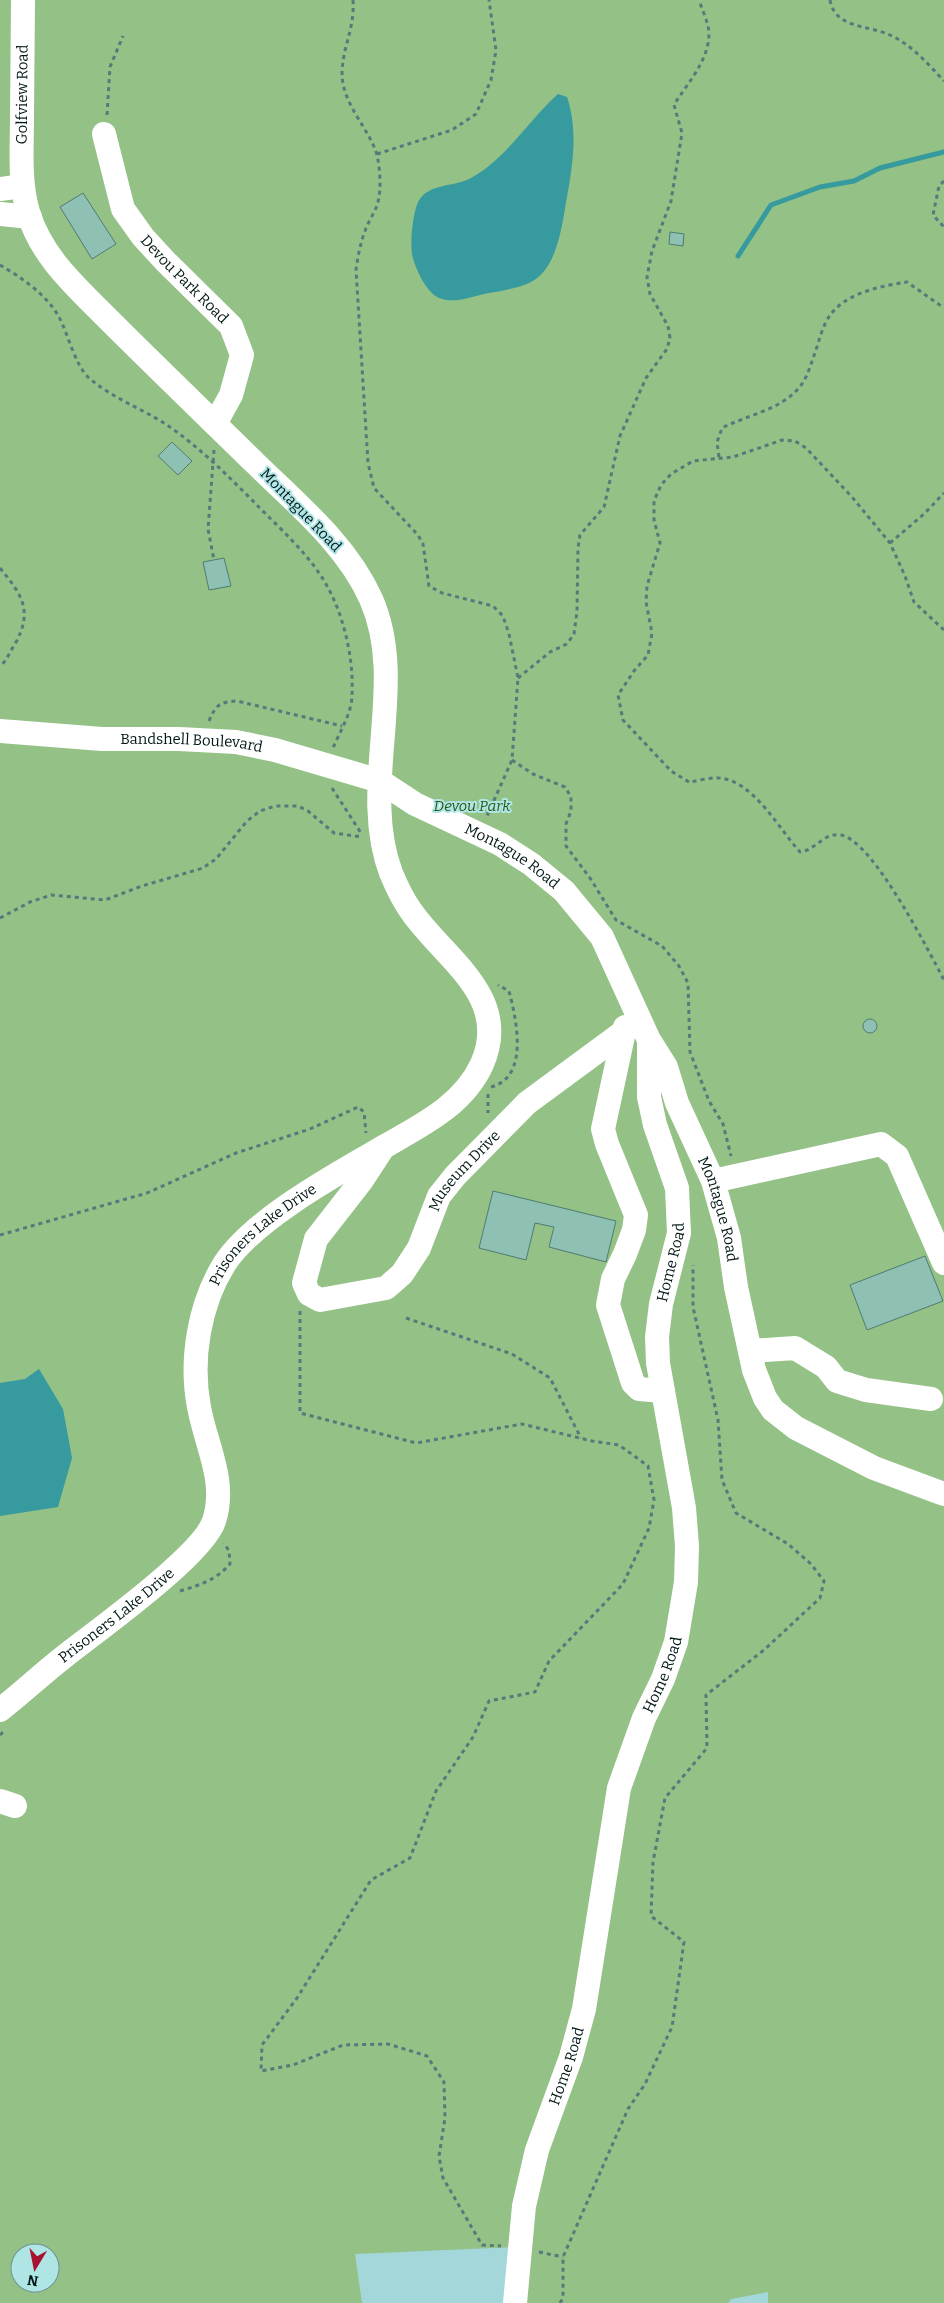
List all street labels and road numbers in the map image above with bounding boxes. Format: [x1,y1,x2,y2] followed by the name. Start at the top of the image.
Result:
[13,44,32,145] street label: Golfview Road
[137,231,232,327] street label: Devou Park Road
[257,465,345,555] street label: Montague Road
[120,730,264,756] street label: Bandshell Boulevard
[462,820,563,893] street label: Montague Road
[425,1127,504,1214] street label: Museum Drive
[694,1154,741,1263] street label: Montague Road
[205,1180,320,1288] street label: Prisoners Lake Drive
[653,1222,688,1304] street label: Home Road
[55,1564,178,1667] street label: Prisoners Lake Drive
[639,1635,686,1716] street label: Home Road
[545,2025,588,2108] street label: Home Road

